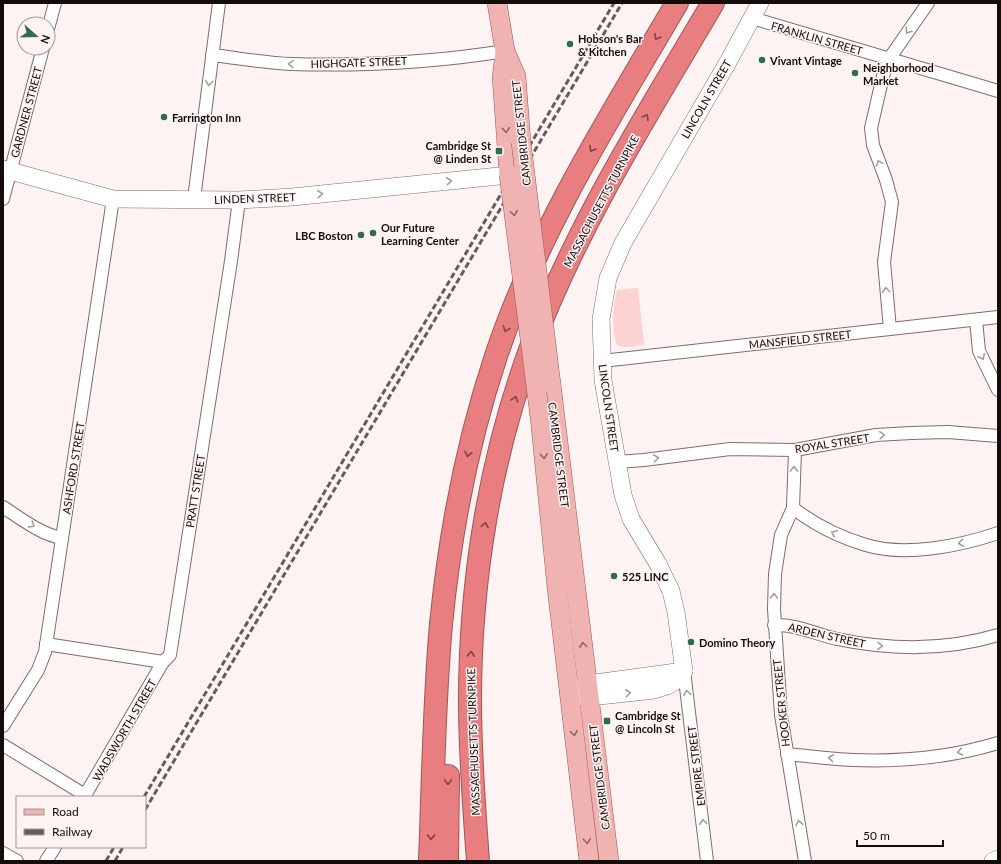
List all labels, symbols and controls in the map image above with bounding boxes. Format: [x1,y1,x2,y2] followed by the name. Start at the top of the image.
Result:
[16,16,56,56] north arrow
[770,19,865,57] street label: FRANKLIN STREET
[905,27,913,34] one-way arrow
[578,32,644,58] place label: Hobson's Bar & Kitchen
[38,33,53,46] text: N
[655,33,662,40] one-way arrow
[565,39,575,49] marker: Hobson's Bar & Kitchen
[310,54,408,70] street label: HIGHGATE STREET
[769,54,842,67] place label: Vivant Vintage
[757,55,767,65] marker: Vivant Vintage
[678,57,734,141] street label: LINCOLN STREET
[288,59,294,68] one-way arrow
[863,61,934,87] place label: Neighborhood Market
[8,65,45,159] street label: GARDNER STREET
[850,68,860,78] marker: Neighborhood Market
[509,79,533,186] street label: CAMBRIDGE STREET
[204,80,213,86] one-way arrow
[172,111,241,124] place label: Farrington Inn
[159,112,169,122] marker: Farrington Inn
[642,114,649,121] one-way arrow
[501,127,510,133] one-way arrow
[561,133,641,269] street label: MASSACHUSETTS TURNPIKE
[425,139,492,165] place label: Cambridge St @ Linden St
[589,145,596,152] one-way arrow
[494,146,504,156] marker: Cambridge St @ Linden St
[876,159,884,166] one-way arrow
[446,177,452,186] one-way arrow
[214,190,297,206] street label: LINDEN STREET
[317,190,323,199] one-way arrow
[509,210,518,216] one-way arrow
[381,221,460,247] place label: Our Future Learning Center
[368,228,378,238] marker: Our Future Learning Center
[295,229,353,242] place label: LBC Boston
[356,230,366,240] marker: LBC Boston
[882,287,891,293] one-way arrow
[502,326,510,333] one-way arrow
[748,327,852,351] street label: MANSFIELD STREET
[977,352,985,360] one-way arrow
[596,363,622,453] street label: LINCOLN STREET
[510,395,519,402] one-way arrow
[546,401,572,509] street label: CAMBRIDGE STREET
[59,420,87,515] street label: ASHFORD STREET
[879,430,885,439] one-way arrow
[794,431,871,455] street label: ROYAL STREET
[465,450,473,457] one-way arrow
[183,453,207,529] street label: PRATT STREET
[539,453,548,459] one-way arrow
[653,454,659,463] one-way arrow
[790,466,798,472] one-way arrow
[28,520,35,527] one-way arrow
[480,522,489,528] one-way arrow
[830,530,838,538] one-way arrow
[957,538,964,547] one-way arrow
[622,570,669,583] place label: 525 LINC
[609,571,619,581] marker: 525 LINC
[769,593,778,599] one-way arrow
[787,620,867,650] street label: ARDEN STREET
[699,636,775,649] place label: Domino Theory
[686,637,696,647] marker: Domino Theory
[579,642,588,649] one-way arrow
[877,642,883,650] one-way arrow
[467,651,476,657] one-way arrow
[770,658,792,747] street label: HOOKER STREET
[464,668,482,816] street label: MASSACHUSETTS TURNPIKE
[89,676,159,783] street label: WADSWORTH STREET
[625,689,631,698] one-way arrow
[683,690,692,696] one-way arrow
[615,709,682,735] place label: Cambridge St @ Lincoln St
[602,716,612,726] marker: Cambridge St @ Lincoln St
[586,723,612,831] street label: CAMBRIDGE STREET
[685,725,707,807] street label: EMPIRE STREET
[569,730,578,736] one-way arrow
[957,748,963,756] one-way arrow
[828,754,834,763] one-way arrow
[444,779,452,785] one-way arrow
[16,796,146,848] legend
[52,804,79,819] text: Road
[698,819,707,825] one-way arrow
[795,819,803,826] one-way arrow
[857,822,943,848] scale bar
[52,824,93,839] text: Railway
[863,828,890,843] text: 50 m
[427,834,435,840] one-way arrow
[583,838,592,844] one-way arrow

